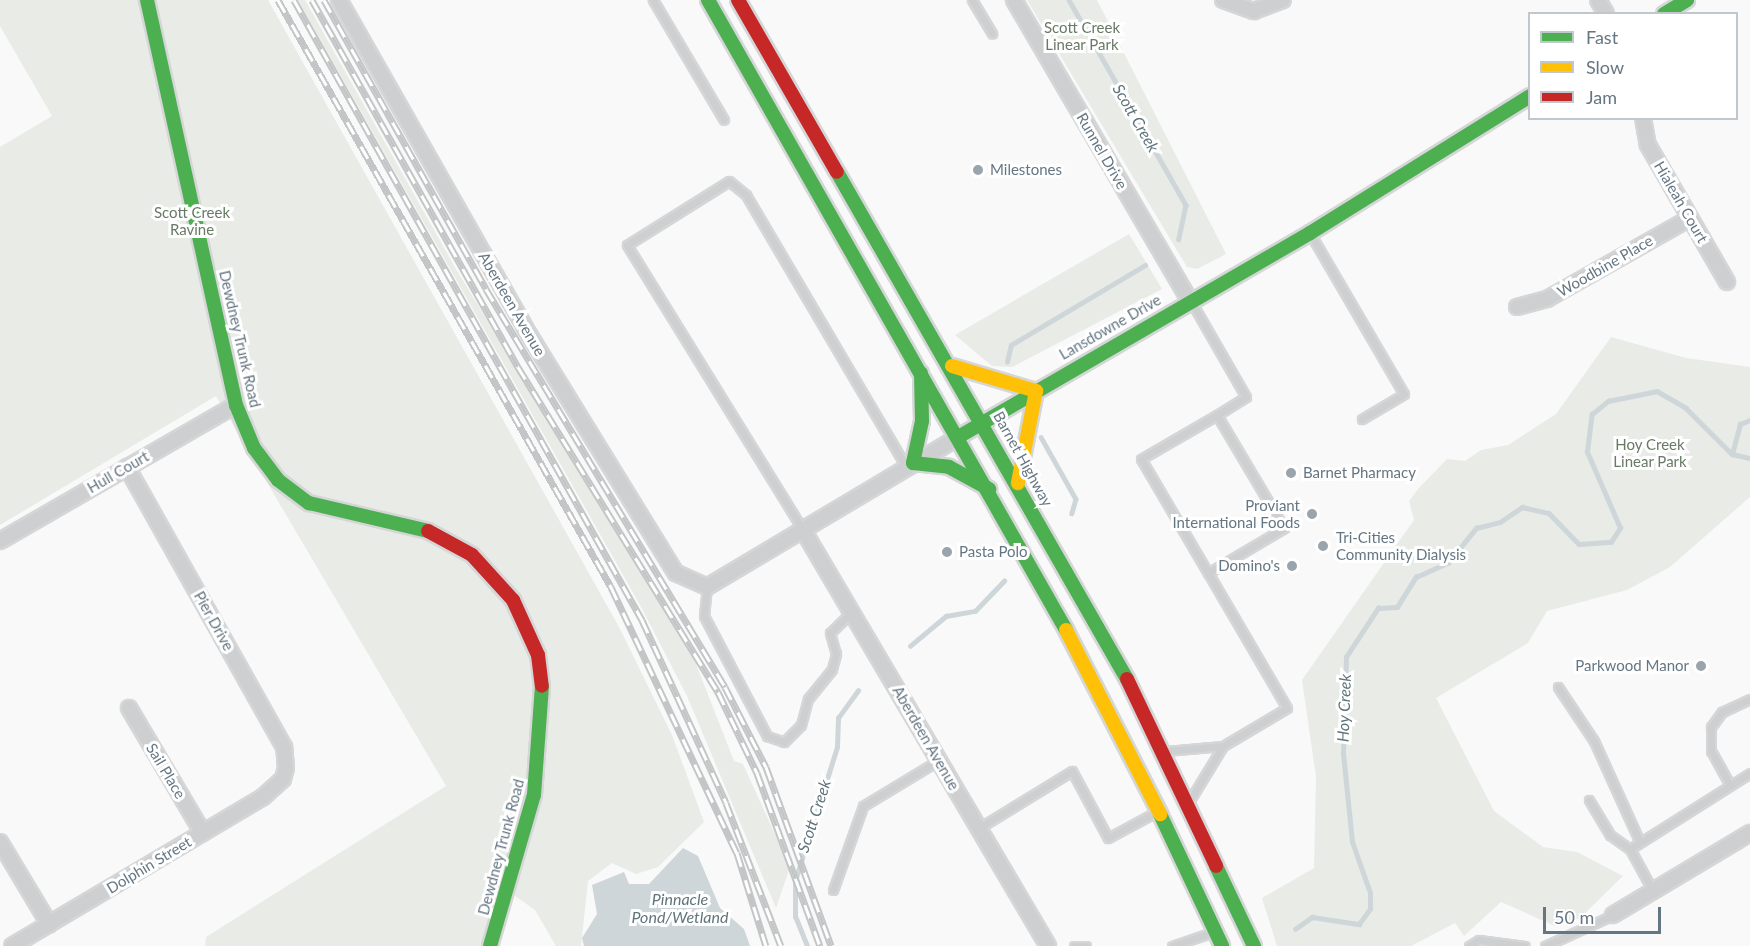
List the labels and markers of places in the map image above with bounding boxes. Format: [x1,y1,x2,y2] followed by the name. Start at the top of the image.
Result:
[990,161,1062,179] place label: Milestones
[971,163,985,177] marker: Milestones
[1303,464,1416,482] place label: Barnet Pharmacy
[1284,466,1298,480] marker: Barnet Pharmacy
[1173,496,1300,531] place label: Proviant International Foods
[1305,507,1319,521] marker: Proviant International Foods
[1336,528,1466,563] place label: Tri-Cities Community Dialysis
[1314,537,1332,555] marker: Tri-Cities Community Dialysis
[959,543,1028,561] place label: Pasta Polo
[940,545,954,559] marker: Pasta Polo
[1218,557,1280,575] place label: Domino's
[1285,559,1299,573] marker: Domino's
[1575,657,1689,675] place label: Parkwood Manor
[1694,659,1708,673] marker: Parkwood Manor

